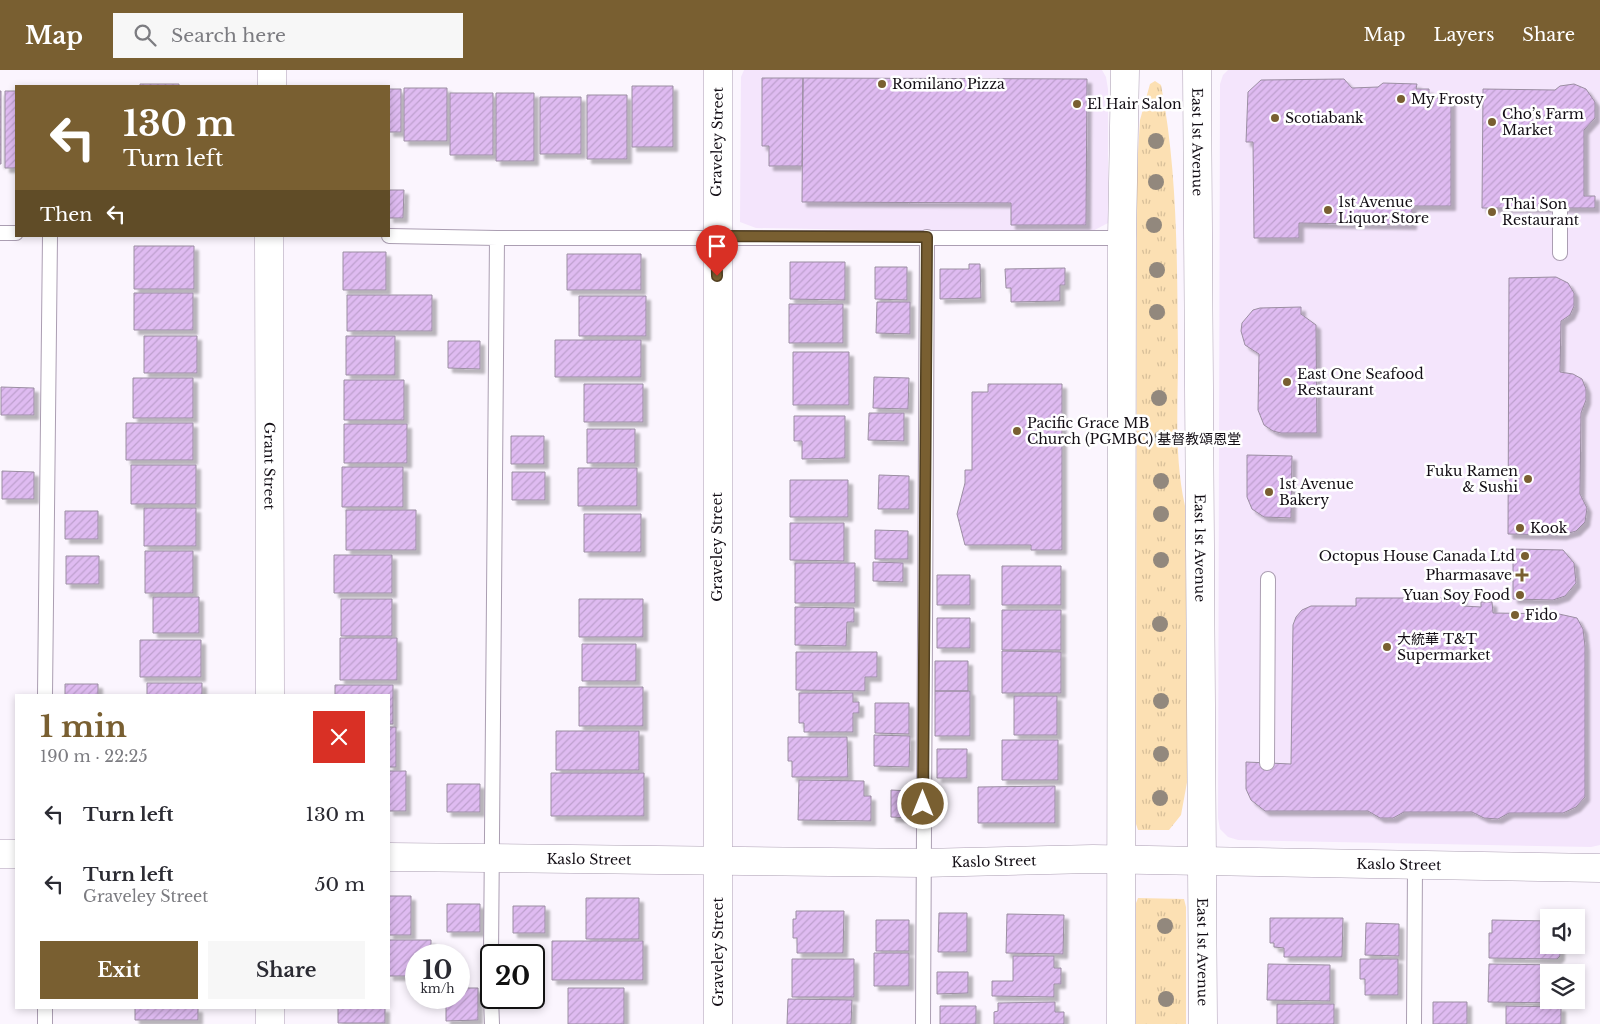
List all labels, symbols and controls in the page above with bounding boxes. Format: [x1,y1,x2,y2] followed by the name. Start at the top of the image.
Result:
[113,13,463,58] search box
[25,21,83,50] text: Map
[131,21,159,49] icon: search
[171,24,286,47] text: Search here
[1364,24,1405,46] text: Map
[1433,24,1494,46] text: Layers
[1522,24,1575,46] text: Share
[892,75,1005,93] place label: Romilano Pizza
[876,78,888,90] marker: Romilano Pizza
[707,86,727,197] street label: Graveley Street
[1188,88,1207,196] street label: East 1st Avenue
[1411,90,1484,108] place label: My Frosty
[1395,93,1407,105] marker: My Frosty
[1087,95,1182,113] place label: El Hair Salon
[1071,98,1083,110] marker: El Hair Salon
[123,102,235,145] text: 130 m
[40,105,105,170] icon: left
[1502,105,1584,139] place label: Cho’s Farm Market
[1285,109,1364,127] place label: Scotiabank
[1269,112,1281,124] marker: Scotiabank
[1486,116,1498,128] marker: Cho’s Farm Market
[123,145,223,172] text: Turn left
[1338,193,1429,227] place label: 1st Avenue Liquor Store
[1502,195,1580,229] place label: Thai Son Restaurant
[102,200,130,228] icon: left
[40,203,92,226] text: Then
[1322,204,1334,216] marker: 1st Avenue Liquor Store
[1486,206,1498,218] marker: Thai Son Restaurant
[696,225,738,276] pin
[703,232,731,260] icon: arrive
[1297,365,1424,399] place label: East One Seafood Restaurant
[1281,376,1293,388] marker: East One Seafood Restaurant
[1027,414,1241,448] place label: Pacific Grace MB Church (PGMBC) 基督教頌恩堂
[260,422,279,511] street label: Grant Street
[1011,425,1023,437] marker: Pacific Grace MB Church (PGMBC) 基督教頌恩堂
[1426,462,1518,496] place label: Fuku Ramen & Sushi
[1522,473,1534,485] marker: Fuku Ramen & Sushi
[1279,475,1354,509] place label: 1st Avenue Bakery
[1263,486,1275,498] marker: 1st Avenue Bakery
[708,491,726,602] street label: Graveley Street
[1191,494,1209,602] street label: East 1st Avenue
[1530,519,1568,537] place label: Kook
[1514,522,1526,534] marker: Kook
[1319,547,1516,565] place label: Octopus House Canada Ltd
[1519,550,1531,562] marker: Octopus House Canada Ltd
[1425,566,1512,584] place label: Pharmasave
[1516,569,1528,581] marker: Pharmasave
[1402,586,1511,604] place label: Yuan Soy Food
[1514,589,1526,601] marker: Yuan Soy Food
[1525,606,1558,624] place label: Fido
[1509,609,1521,621] marker: Fido
[1397,630,1491,664] place label: 大統華 T&T Supermarket
[1381,641,1393,653] marker: 大統華 T&T Supermarket
[40,708,127,745] text: 1 min
[313,711,365,763] button: close
[40,746,148,766] text: 190 m · 22:25
[896,777,948,829] position arrow
[40,800,68,828] icon: left
[83,803,174,826] text: Turn left
[305,803,365,826] text: 130 m
[546,850,632,869] street label: Kaslo Street
[951,851,1037,871] street label: Kaslo Street
[1356,855,1442,874] street label: Kaslo Street
[83,863,174,886] text: Turn left
[40,870,68,898] icon: left
[315,873,365,896] text: 50 m
[83,886,208,906] text: Graveley Street
[709,896,727,1007] street label: Graveley Street
[1193,898,1212,1006] street label: East 1st Avenue
[1540,909,1585,1009] map controls
[1540,909,1585,954] button: sound
[40,941,198,999] button: Exit
[208,941,365,999] button: Share
[480,944,545,1009] speed limit sign: 20
[423,955,452,986] text: 10
[1540,964,1585,1009] button: layers
[420,981,455,996] text: km/h

